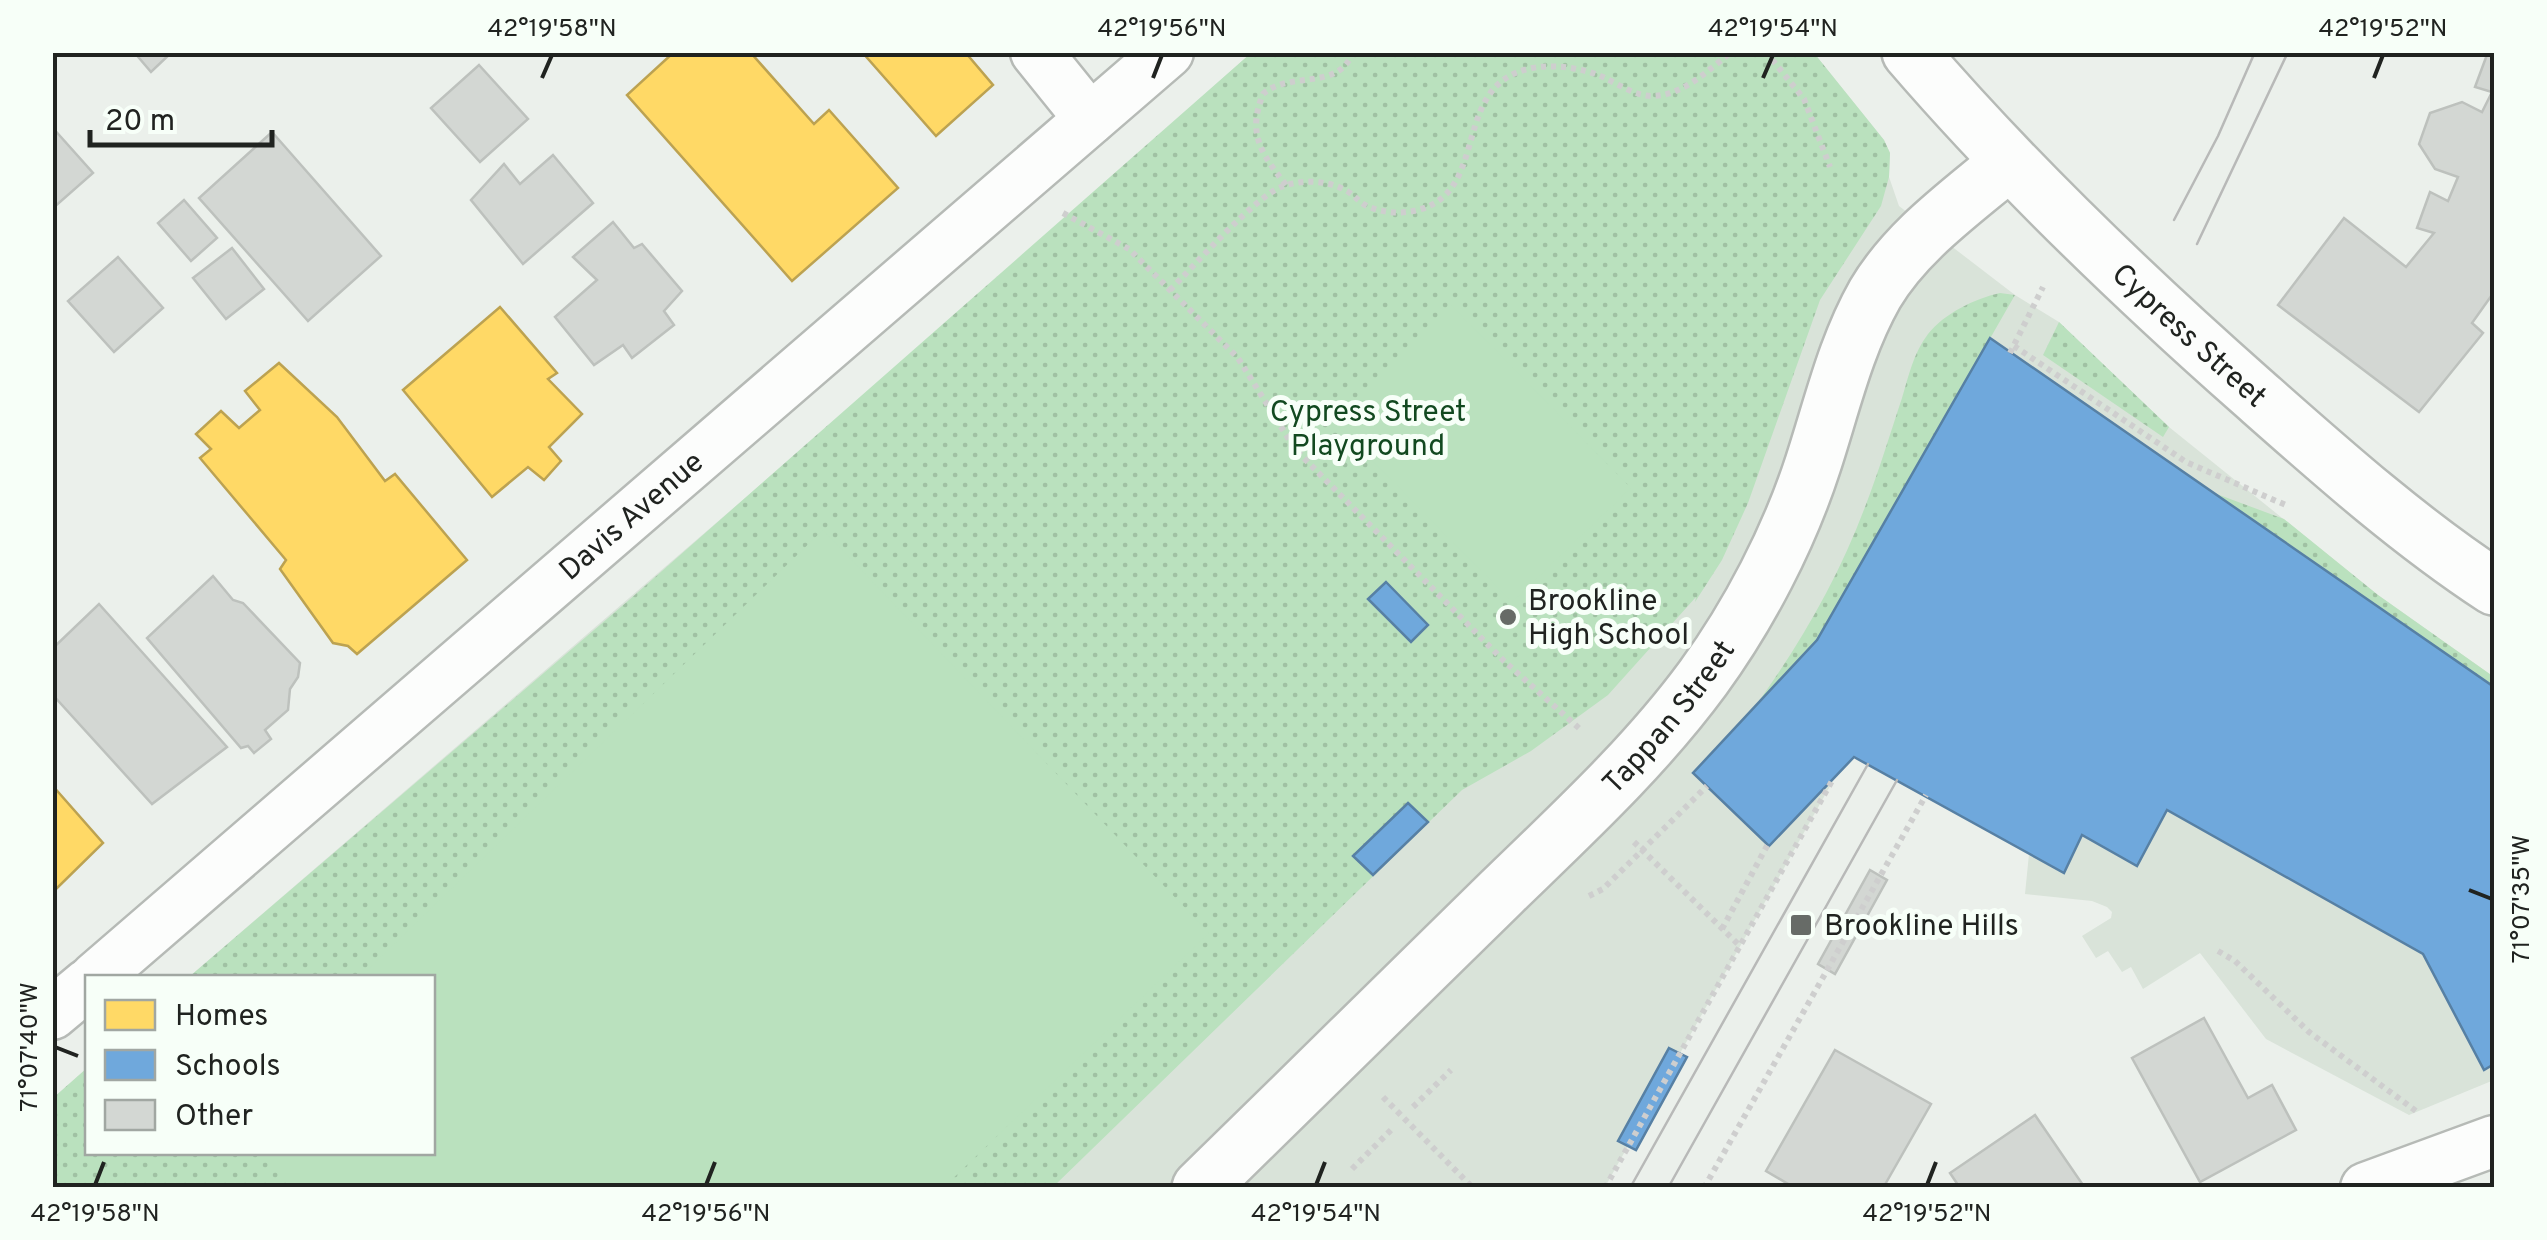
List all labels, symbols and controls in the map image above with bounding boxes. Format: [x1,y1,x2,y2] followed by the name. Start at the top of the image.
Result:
[487,14,617,46] text: 42°19'58"N
[1098,14,1226,46] text: 42°19'56"N
[1708,14,1838,46] text: 42°19'54"N
[2318,14,2448,46] text: 42°19'52"N
[90,85,272,147] scale bar
[105,104,175,141] text: 20 m
[2103,257,2273,417] street label: Cypress Street
[1270,395,1466,466] park label: Cypress Street Playground
[553,445,712,590] street label: Davis Avenue
[1528,584,1689,655] place label: Brookline High School
[1497,606,1519,628] marker: Brookline High School
[1596,634,1745,803] street label: Tappan Street
[2507,835,2539,963] text: 71°07'35"W
[1824,909,2019,946] place label: Brookline Hills
[1788,912,1814,938] marker: Brookline Hills
[85,975,435,1155] legend
[15,982,47,1112] text: 71°07'40"W
[175,999,268,1036] text: Homes
[175,1049,281,1086] text: Schools
[175,1099,253,1136] text: Other
[30,1199,160,1231] text: 42°19'58"N
[642,1199,770,1231] text: 42°19'56"N
[1251,1199,1381,1231] text: 42°19'54"N
[1862,1199,1992,1231] text: 42°19'52"N

